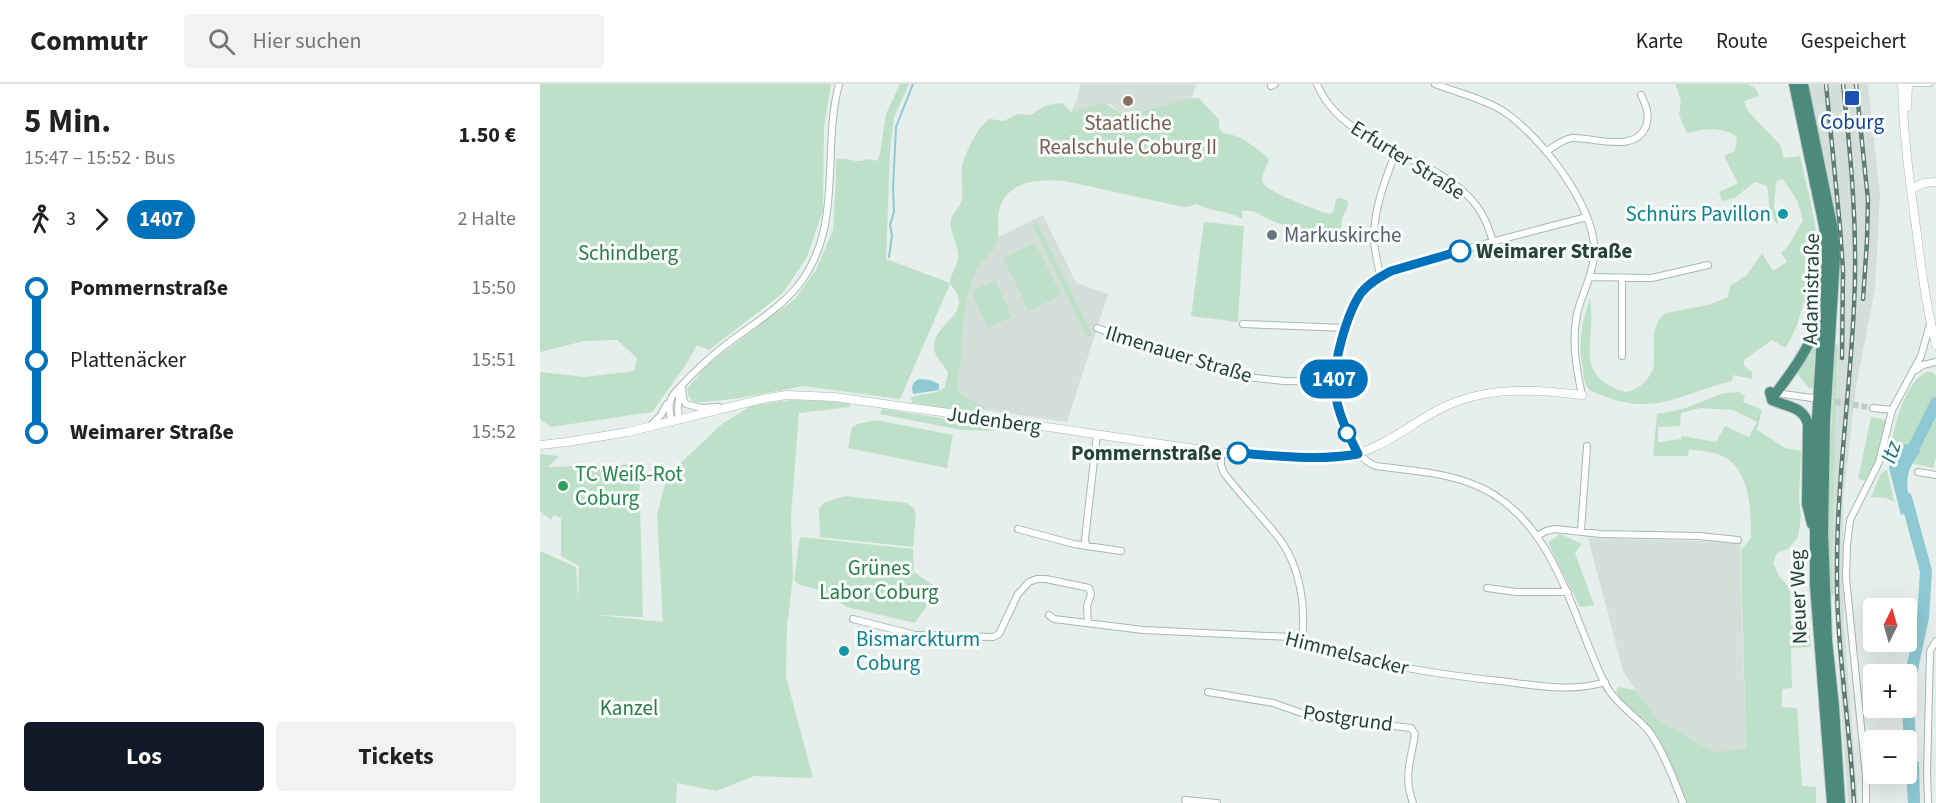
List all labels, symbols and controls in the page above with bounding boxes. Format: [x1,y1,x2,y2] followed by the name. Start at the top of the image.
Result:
[184,14,604,68] search box
[30,21,148,61] text: Commutr
[205,25,238,58] icon: search
[253,25,361,57] text: Hier suchen
[1636,26,1683,56] text: Karte
[1716,26,1768,56] text: Route
[1801,26,1906,56] text: Gespeichert
[1843,89,1861,107] marker: Coburg
[1121,94,1135,108] marker: Staatliche Realschule Coburg II
[24,98,111,145] text: 5 Min.
[1820,107,1884,137] place label: Coburg
[1039,108,1217,162] place label: Staatliche Realschule Coburg II
[1345,113,1471,207] street label: Erfurter Straße
[459,119,516,151] text: 1.50 €
[24,144,175,172] text: 15:47 – 15:52 · Bus
[1626,199,1771,229] place label: Schnürs Pavillon
[24,203,57,236] icon: walk
[85,203,118,236] icon: forward
[139,204,183,234] text: 1407
[66,205,76,233] text: 3
[457,205,516,233] text: 2 Halte
[1776,207,1790,221] marker: Schnürs Pavillon
[1284,220,1402,250] place label: Markuskirche
[1265,228,1279,242] marker: Markuskirche
[1795,233,1827,345] street label: Adamistraße
[1476,236,1633,266] place label: Weimarer Straße
[578,238,679,268] park label: Schindberg
[1449,240,1471,262] marker: Weimarer Straße
[70,272,228,304] text: Pommernstraße
[471,274,516,302] text: 15:50
[1102,317,1256,391] street label: Ilmenauer Straße
[70,344,186,376] text: Plattenäcker
[471,346,516,374] text: 15:51
[1292,360,1376,398] line badge: 1407
[1312,364,1356,394] text: 1407
[945,399,1043,442] street label: Judenberg
[70,416,234,448] text: Weimarer Straße
[471,418,516,446] text: 15:52
[1338,424,1356,442] unlabelled marker
[1872,436,1910,468] water label: Itz
[1071,438,1222,468] place label: Pommernstraße
[1227,442,1249,464] marker: Pommernstraße
[575,459,683,513] place label: TC Weiß-Rot Coburg
[556,479,570,493] marker: TC Weiß-Rot Coburg
[1781,549,1815,645] street label: Neuer Weg
[819,553,939,607] park label: Grünes Labor Coburg
[1863,598,1917,652] north arrow
[1863,598,1917,784] map controls
[1282,623,1413,683] street label: Himmelsacker
[856,624,980,678] place label: Bismarckturm Coburg
[837,644,851,658] marker: Bismarckturm Coburg
[1863,664,1917,718] button: +
[600,693,658,723] park label: Kanzel
[1301,697,1395,739] street label: Postgrund
[24,722,264,791] button: Los
[276,722,516,791] button: Tickets
[1863,730,1917,784] button: −

